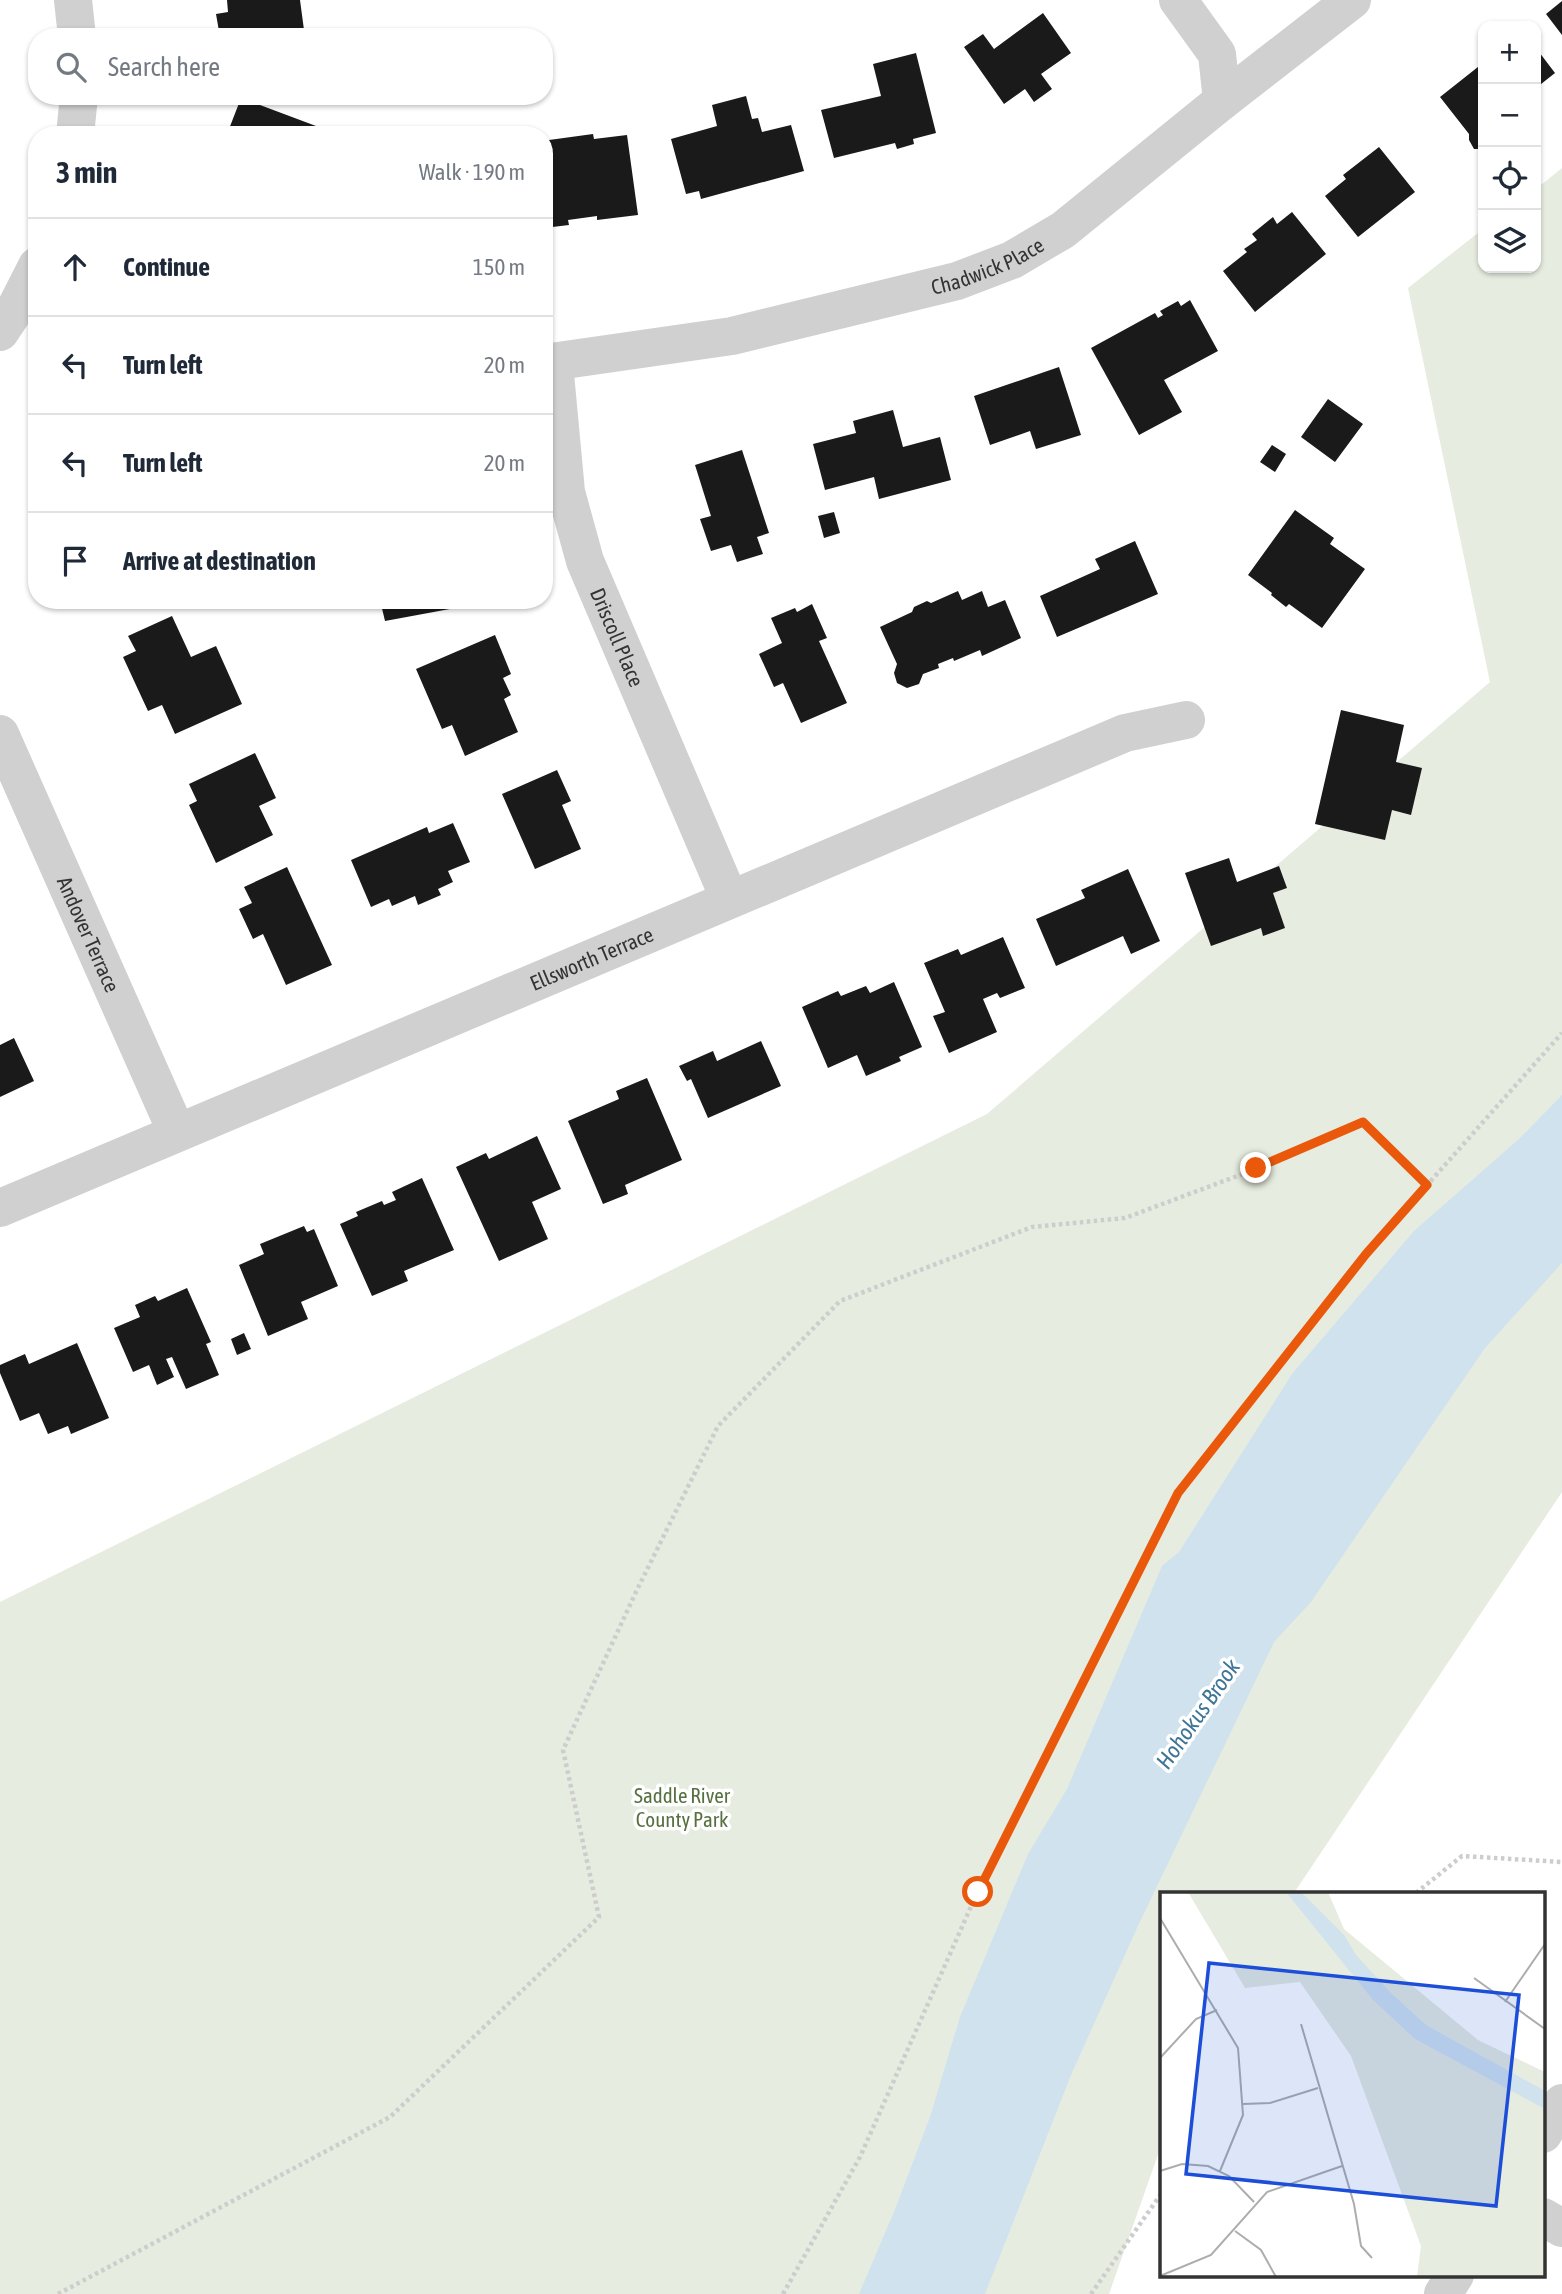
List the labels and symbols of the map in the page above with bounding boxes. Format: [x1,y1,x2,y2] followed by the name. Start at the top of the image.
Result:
[929,232,1048,299] street label: Chadwick Place
[586,584,649,690] street label: Driscoll Place
[53,873,125,996] street label: Andover Terrace
[526,922,657,995] street label: Ellsworth Terrace
[1240,1152,1271,1183] route end
[1151,1654,1246,1774] water label: Hohokus Brook
[634,1783,731,1831] park label: Saddle River County Park
[962,1876,993,1907] route start
[1160,1892,1544,2276] inset map

